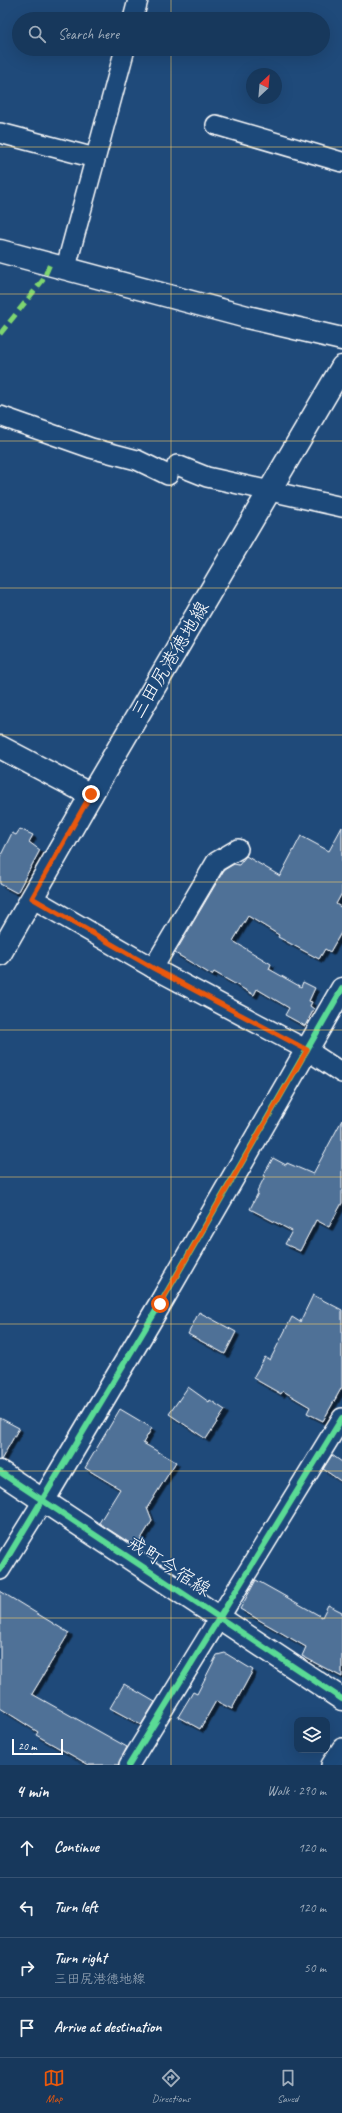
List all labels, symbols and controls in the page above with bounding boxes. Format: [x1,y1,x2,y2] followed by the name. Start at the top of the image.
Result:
[12,12,330,56] search box
[26,23,48,45] icon: search
[58,25,119,44] text: Search here
[246,68,282,104] north arrow
[125,597,215,723] street label: 三田尻港徳地線
[82,785,100,803] route end
[151,1295,169,1313] route start
[123,1530,215,1602] street label: 戒町今宿線
[294,1717,330,1753] map controls
[294,1717,330,1753] button: layers
[12,1737,63,1756] scale bar
[18,1739,37,1753] text: 20 m
[16,1781,49,1802] text: 4 min
[267,1783,326,1799] text: Walk · 290 m
[16,1837,38,1859] icon: ahead
[54,1838,99,1857] text: Continue
[298,1840,326,1856] text: 120 m
[16,1897,38,1919] icon: left
[54,1898,97,1917] text: Turn left
[298,1900,326,1916] text: 120 m
[54,1949,107,1968] text: Turn right
[16,1957,38,1979] icon: right
[304,1960,326,1976] text: 50 m
[54,1971,145,1987] text: 三田尻港徳地線
[16,2017,38,2039] icon: arrive
[54,2018,161,2037] text: Arrive at destination
[43,2067,65,2105] tab: Map
[152,2067,190,2105] tab: Directions
[277,2067,299,2105] tab: Saved

